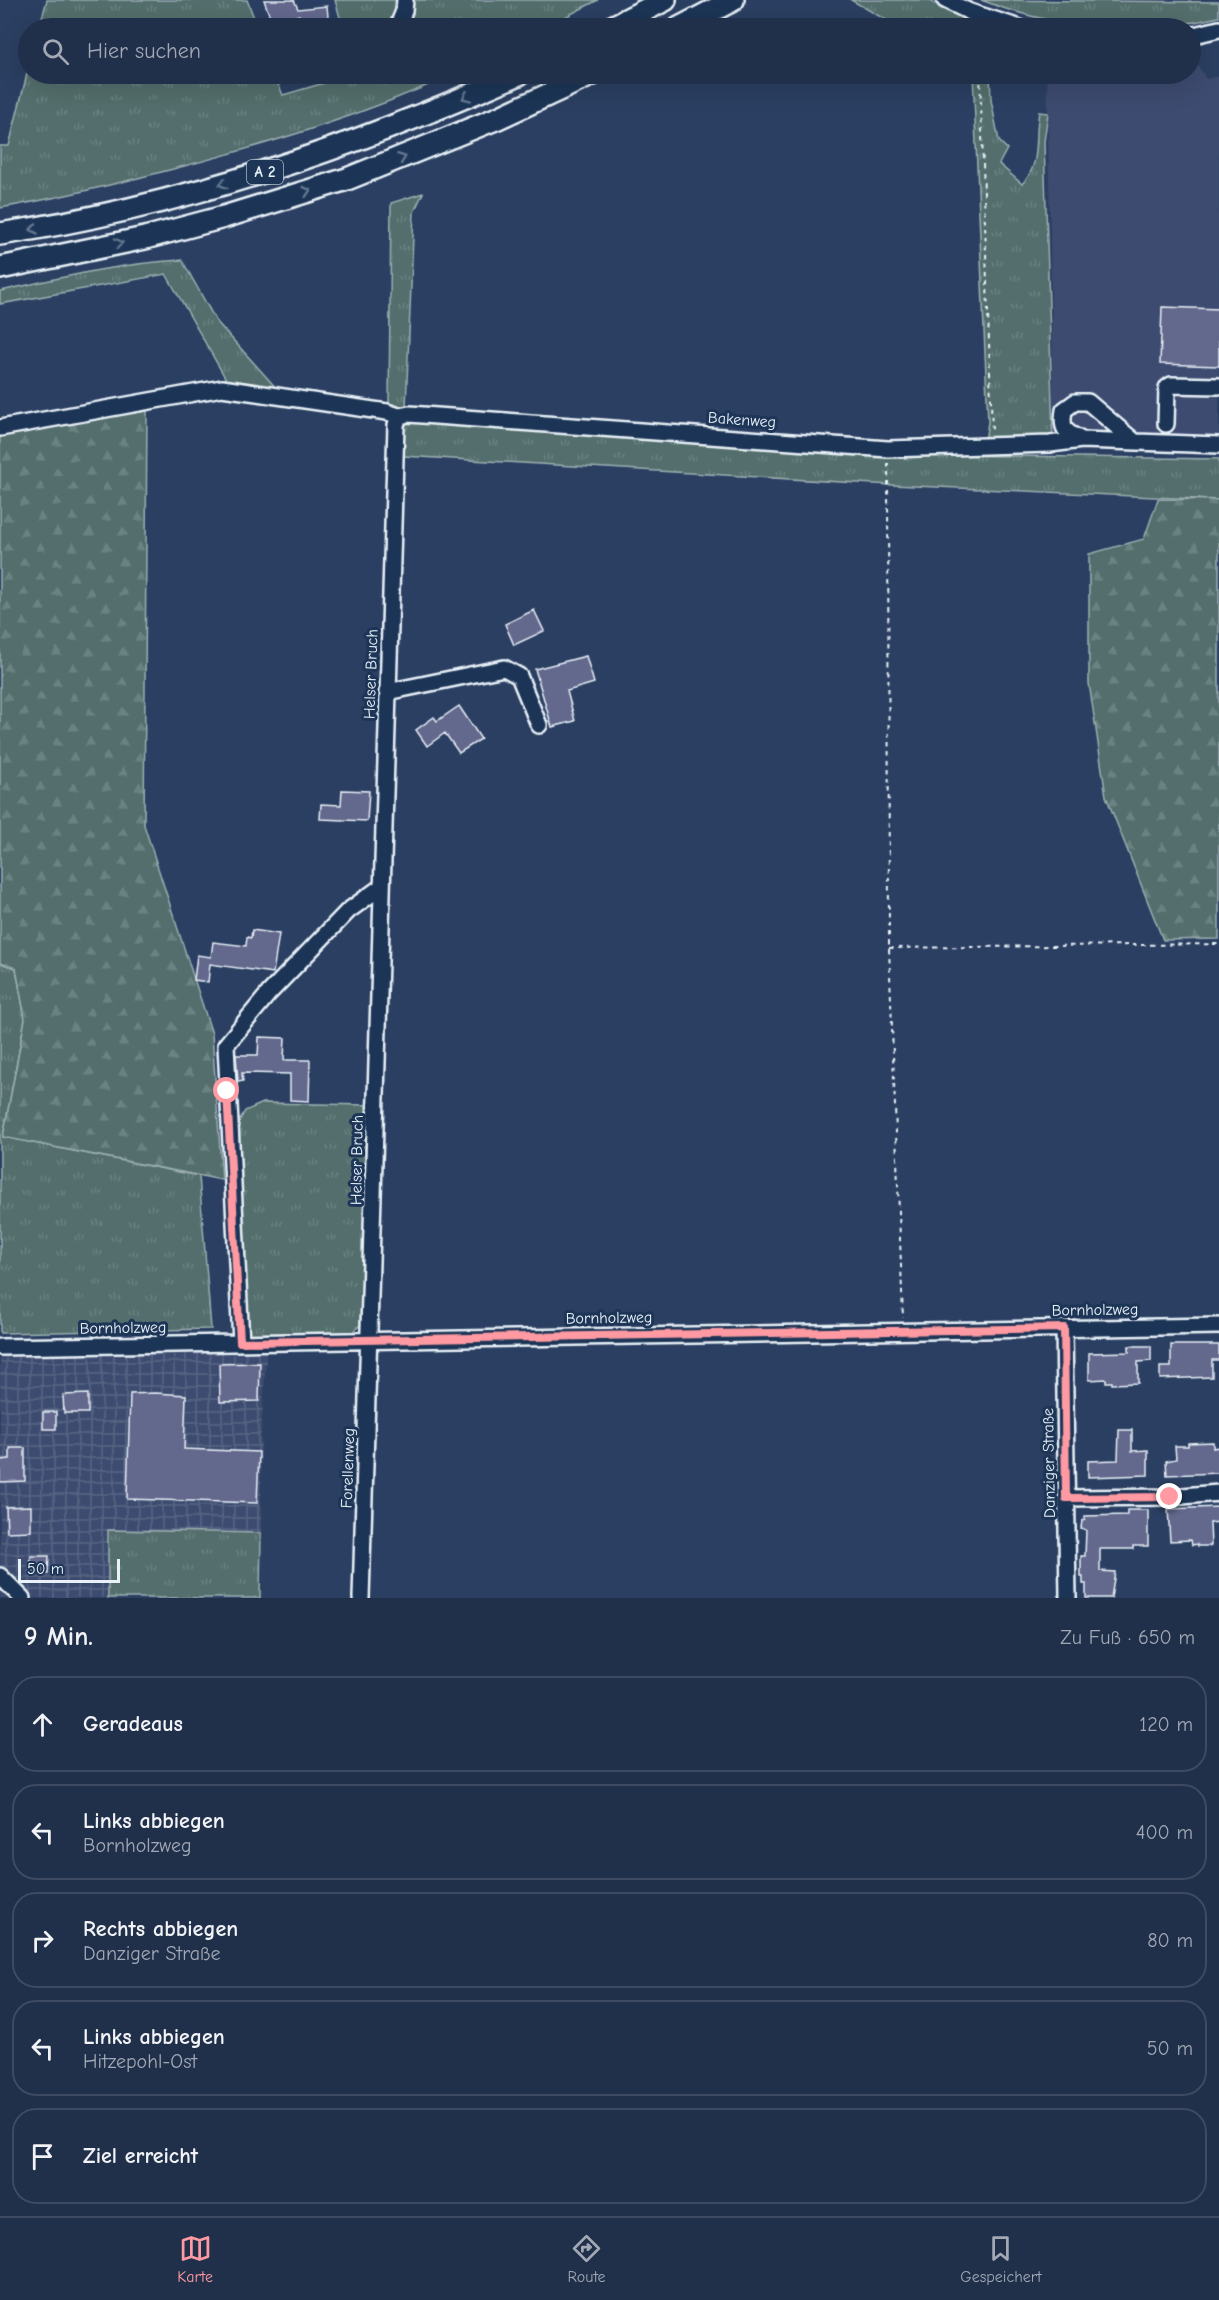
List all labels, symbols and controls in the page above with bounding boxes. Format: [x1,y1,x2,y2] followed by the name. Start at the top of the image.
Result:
[18,18,1201,84] search box
[39,35,72,68] icon: search
[87,38,201,64] text: Hier suchen
[461,90,472,102] one-way arrow
[395,153,406,165] one-way arrow
[247,160,283,184] road number: A 2
[218,177,229,189] one-way arrow
[301,186,312,198] one-way arrow
[29,222,38,234] one-way arrow
[114,237,124,250] one-way arrow
[707,409,777,431] street label: Bakenweg
[360,629,382,719] street label: Helser Bruch
[213,1077,239,1103] route start
[347,1115,367,1205] street label: Helser Bruch
[1051,1300,1139,1320] street label: Bornholzweg
[565,1308,653,1328] street label: Bornholzweg
[79,1318,167,1338] street label: Bornholzweg
[1039,1408,1059,1518] street label: Danziger Straße
[338,1427,358,1509] street label: Forellenweg
[1156,1483,1182,1509] route end
[18,1556,120,1584] scale bar
[27,1560,64,1578] text: 50 m
[24,1622,93,1652] text: 9 Min.
[1060,1626,1195,1649] text: Zu Fuß · 650 m
[26,1708,59,1741] icon: ahead
[83,1711,183,1737] text: Geradeaus
[1139,1713,1193,1736] text: 120 m
[83,1808,225,1834] text: Links abbiegen
[26,1816,59,1849] icon: left
[1136,1821,1193,1844] text: 400 m
[83,1834,192,1857] text: Bornholzweg
[83,1916,238,1942] text: Rechts abbiegen
[26,1924,59,1957] icon: right
[1147,1929,1193,1952] text: 80 m
[83,1942,221,1965] text: Danziger Straße
[83,2024,225,2050] text: Links abbiegen
[26,2032,59,2065] icon: left
[1147,2037,1193,2060] text: 50 m
[83,2050,197,2073] text: Hitzepohl-Ost
[26,2140,59,2173] icon: arrive
[83,2143,198,2169] text: Ziel erreicht
[177,2232,213,2286] tab: Karte
[568,2232,606,2286] tab: Route
[960,2232,1042,2286] tab: Gespeichert

